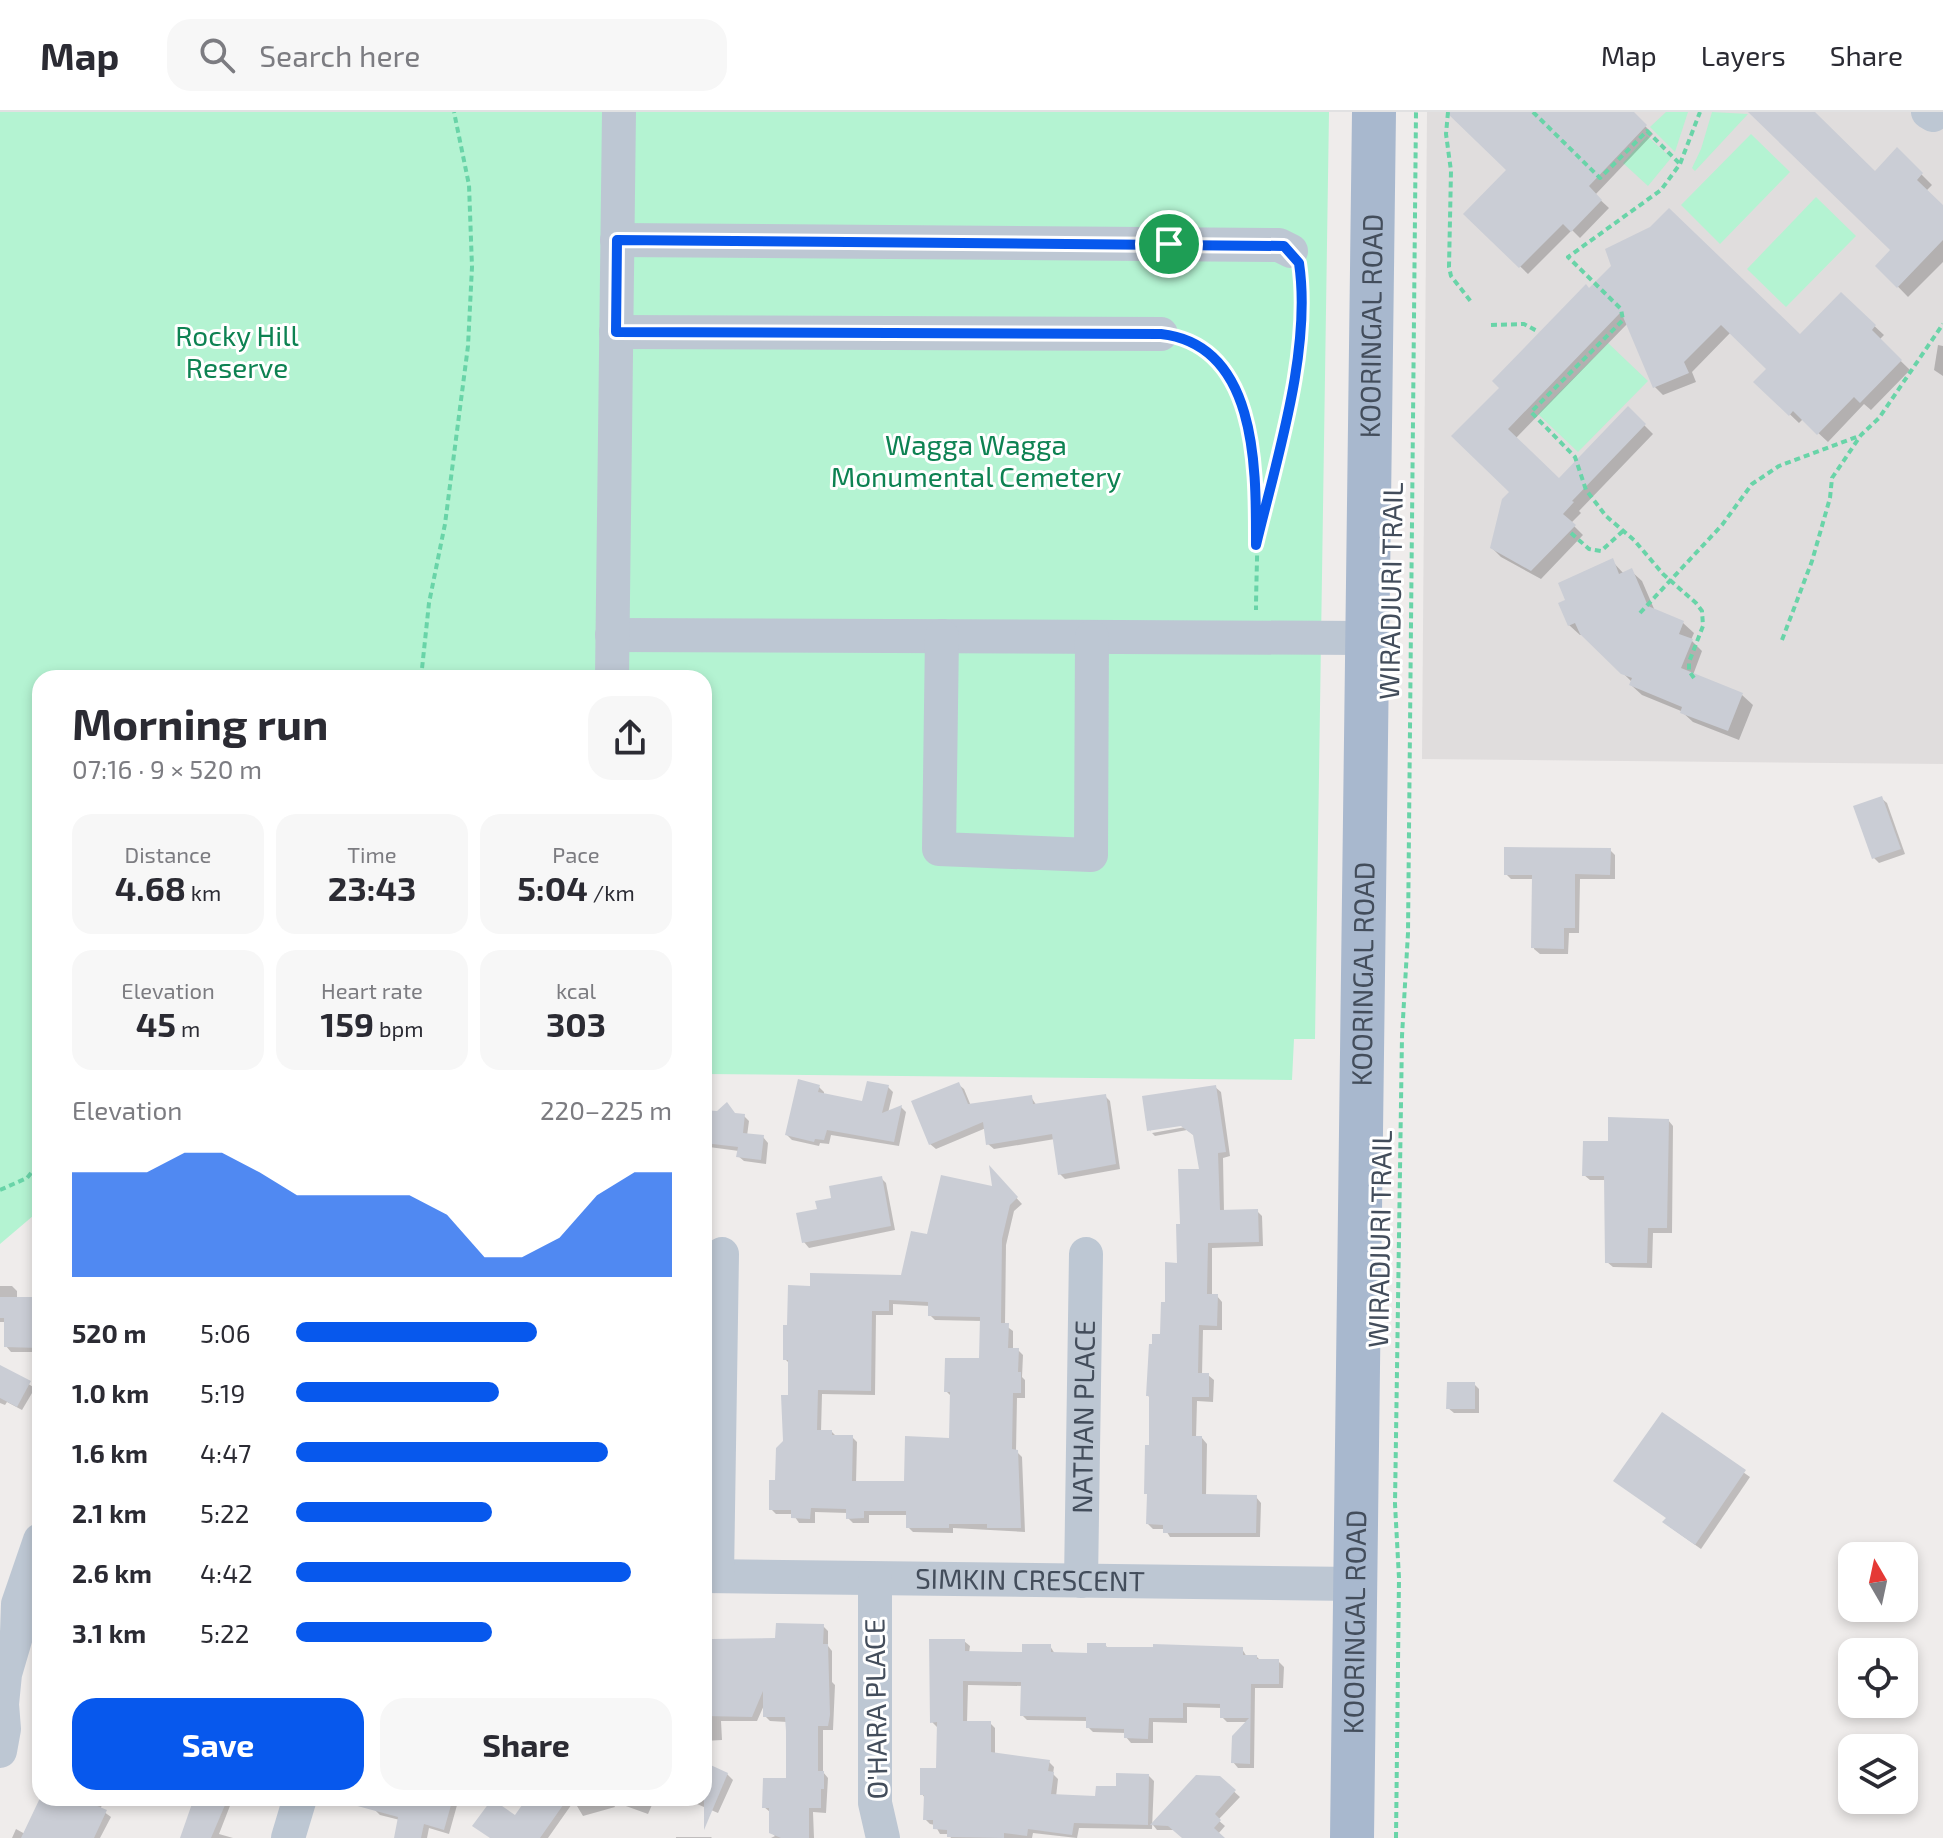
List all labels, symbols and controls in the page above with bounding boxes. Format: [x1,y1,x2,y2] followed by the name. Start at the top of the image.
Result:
[167,19,727,91] search box
[40,32,119,78] text: Map
[195,33,239,77] icon: search
[259,37,420,73] text: Search here
[1601,38,1657,72] text: Map
[1701,38,1786,72] text: Layers
[1830,38,1903,72] text: Share
[1135,210,1203,278] pin
[1352,214,1389,439] street label: KOORINGAL ROAD
[1147,222,1191,266] icon: arrive
[175,318,300,384] park label: Rocky Hill Reserve
[831,427,1122,493] park label: Wagga Wagga Monumental Cemetery
[1371,482,1409,700] street label: WIRADJURI TRAIL
[72,696,328,749] text: Morning run
[588,696,672,780] button: share
[72,753,262,784] text: 07:16 · 9 × 520 m
[125,841,211,867] text: Distance
[347,841,397,867] text: Time
[552,841,600,867] text: Pace
[1344,862,1380,1087] street label: KOORINGAL ROAD
[115,867,186,908] text: 4.68
[328,867,416,908] text: 23:43
[517,867,588,908] text: 5:04
[186,879,221,905] text: km
[588,879,635,905] text: /km
[121,977,215,1003] text: Elevation
[321,977,423,1003] text: Heart rate
[556,977,596,1003] text: kcal
[136,1003,176,1044] text: 45
[320,1003,374,1044] text: 159
[546,1003,606,1044] text: 303
[176,1015,200,1041] text: m
[374,1015,424,1041] text: bpm
[72,1094,182,1125] text: Elevation
[540,1094,672,1125] text: 220–225 m
[1360,1130,1398,1348] street label: WIRADJURI TRAIL
[72,1317,146,1348] text: 520 m
[200,1317,251,1348] text: 5:06
[1064,1320,1101,1514] street label: NATHAN PLACE
[72,1377,149,1408] text: 1.0 km
[200,1377,245,1408] text: 5:19
[72,1437,148,1468] text: 1.6 km
[200,1437,251,1468] text: 4:47
[72,1497,147,1528] text: 2.1 km
[200,1497,249,1528] text: 5:22
[1335,1509,1372,1735] street label: KOORINGAL ROAD
[1838,1542,1918,1622] north arrow
[1838,1542,1918,1814] map controls
[72,1557,152,1588] text: 2.6 km
[200,1557,253,1588] text: 4:42
[915,1561,1145,1597] street label: SIMKIN CRESCENT
[72,1617,146,1648] text: 3.1 km
[200,1617,249,1648] text: 5:22
[856,1618,894,1800] street label: O'HARA PLACE
[1838,1638,1918,1718] button: locate
[72,1698,364,1790] button: Save
[380,1698,672,1790] button: Share
[1838,1734,1918,1814] button: layers

